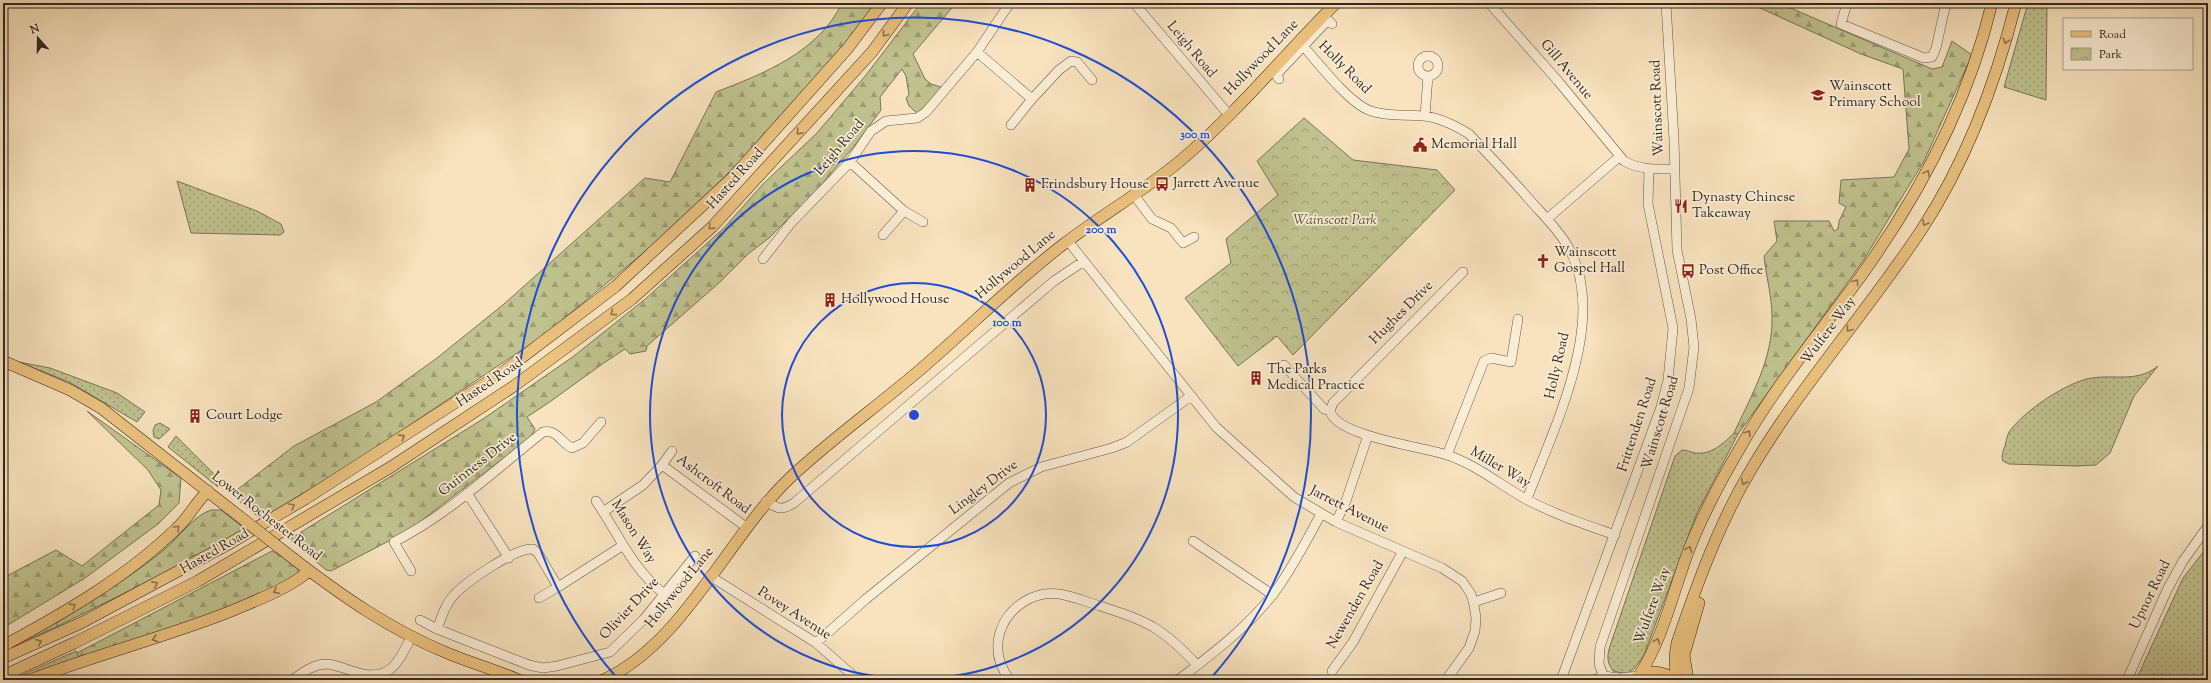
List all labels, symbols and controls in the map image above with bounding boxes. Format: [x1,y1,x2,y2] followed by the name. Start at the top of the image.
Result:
[1220,15,1304,101] street label: Hollywood Lane
[1161,17,1221,83] street label: Leigh Road
[18,18,58,58] north arrow
[2063,18,2193,70] legend
[27,20,42,39] text: N
[2099,26,2126,44] text: Road
[883,30,890,37] one-way arrow
[1535,36,1597,104] street label: Gill Avenue
[1313,37,1375,99] street label: Holly Road
[2002,37,2011,44] one-way arrow
[2099,46,2122,64] text: Park
[1646,59,1670,157] street label: Wainscott Road
[1829,77,1921,113] place label: Wainscott Primary School
[1810,87,1826,103] school or university icon: Wainscott Primary School
[810,115,870,181] street label: Leigh Road
[1180,126,1210,144] text: 300 m
[796,127,804,135] one-way arrow
[1431,135,1517,155] place label: Memorial Hall
[1412,137,1428,153] public building icon: Memorial Hall
[703,144,769,214] street label: Hasted Road
[1922,170,1929,177] one-way arrow
[1172,174,1260,194] place label: Jarrett Avenue
[1041,175,1149,195] place label: Frindsbury House
[1154,176,1170,192] bus stop icon: Jarrett Avenue
[1022,177,1038,193] building icon: Frindsbury House
[1692,188,1795,224] place label: Dynasty Chinese Takeaway
[1673,198,1689,214] restaurant icon: Dynasty Chinese Takeaway
[1293,211,1377,231] park label: Wainscott Park
[1923,219,1930,226] one-way arrow
[1086,221,1116,239] text: 200 m
[708,222,716,230] one-way arrow
[972,225,1060,305] street label: Hollywood Lane
[1554,243,1625,279] place label: Wainscott Gospel Hall
[1535,253,1551,269] church icon: Wainscott Gospel Hall
[1699,261,1763,281] place label: Post Office
[1680,263,1696,279] bus stop icon: Post Office
[1366,277,1438,349] street label: Hughes Drive
[1851,280,1858,287] one-way arrow
[841,290,949,310] place label: Hollywood House
[822,292,838,308] building icon: Hollywood House
[1797,293,1861,369] street label: Wulfere Way
[610,308,617,316] one-way arrow
[991,314,1022,332] text: 100 m
[1847,324,1854,331] one-way arrow
[1541,331,1575,401] street label: Holly Road
[453,353,527,413] street label: Hasted Road
[1267,360,1365,396] place label: The Parks Medical Practice
[1248,370,1264,386] building icon: The Parks Medical Practice
[1637,374,1685,472] street label: Wainscott Road
[1613,375,1663,475] street label: Frittenden Road
[206,406,283,426] place label: Court Lodge
[187,408,203,424] building icon: Court Lodge
[907,408,921,422] centre of rings
[435,428,521,502] street label: Guinness Drive
[1743,431,1750,438] one-way arrow
[398,434,405,441] one-way arrow
[1466,443,1534,493] street label: Miller Way
[672,450,754,520] street label: Ashcroft Road
[946,456,1022,520] street label: Lingley Drive
[207,468,325,567] street label: Lower Rochester Road
[1742,478,1749,485] one-way arrow
[1305,481,1392,539] street label: Jarrett Avenue
[606,496,660,568] street label: Mason Way
[288,504,295,511] one-way arrow
[177,524,253,580] street label: Hasted Road
[172,525,180,533] one-way arrow
[641,543,719,633] street label: Hollywood Lane
[1685,546,1693,553] one-way arrow
[1323,557,1389,653] street label: Newenden Road
[2126,557,2176,633] street label: Upnor Road
[1630,565,1676,647] street label: Wulfere Way
[596,573,664,645] street label: Olivier Drive
[150,581,158,588] one-way arrow
[753,583,835,645] street label: Povey Avenue
[272,586,280,594] one-way arrow
[69,603,76,610] one-way arrow
[152,634,159,642] one-way arrow
[1653,638,1661,645] one-way arrow
[34,639,42,647] one-way arrow

